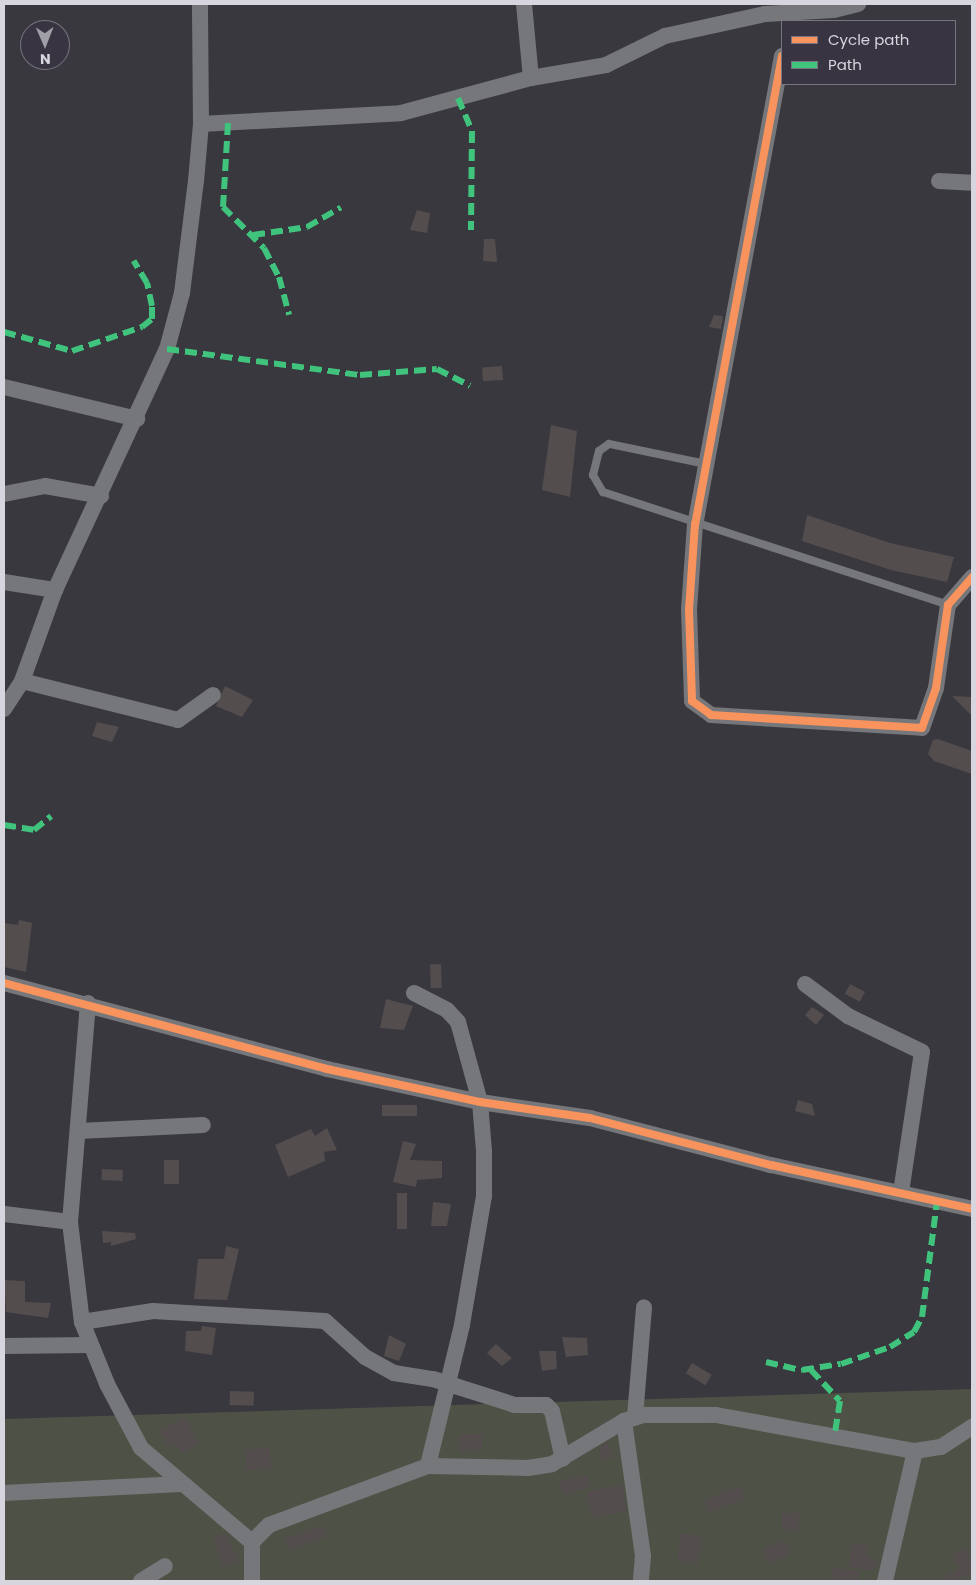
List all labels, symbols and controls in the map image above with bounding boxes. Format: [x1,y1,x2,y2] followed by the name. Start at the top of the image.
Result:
[20,20,70,70] north arrow
[781,20,956,85] legend
[828,29,909,50] text: Cycle path
[40,49,51,69] text: N
[828,54,862,75] text: Path

